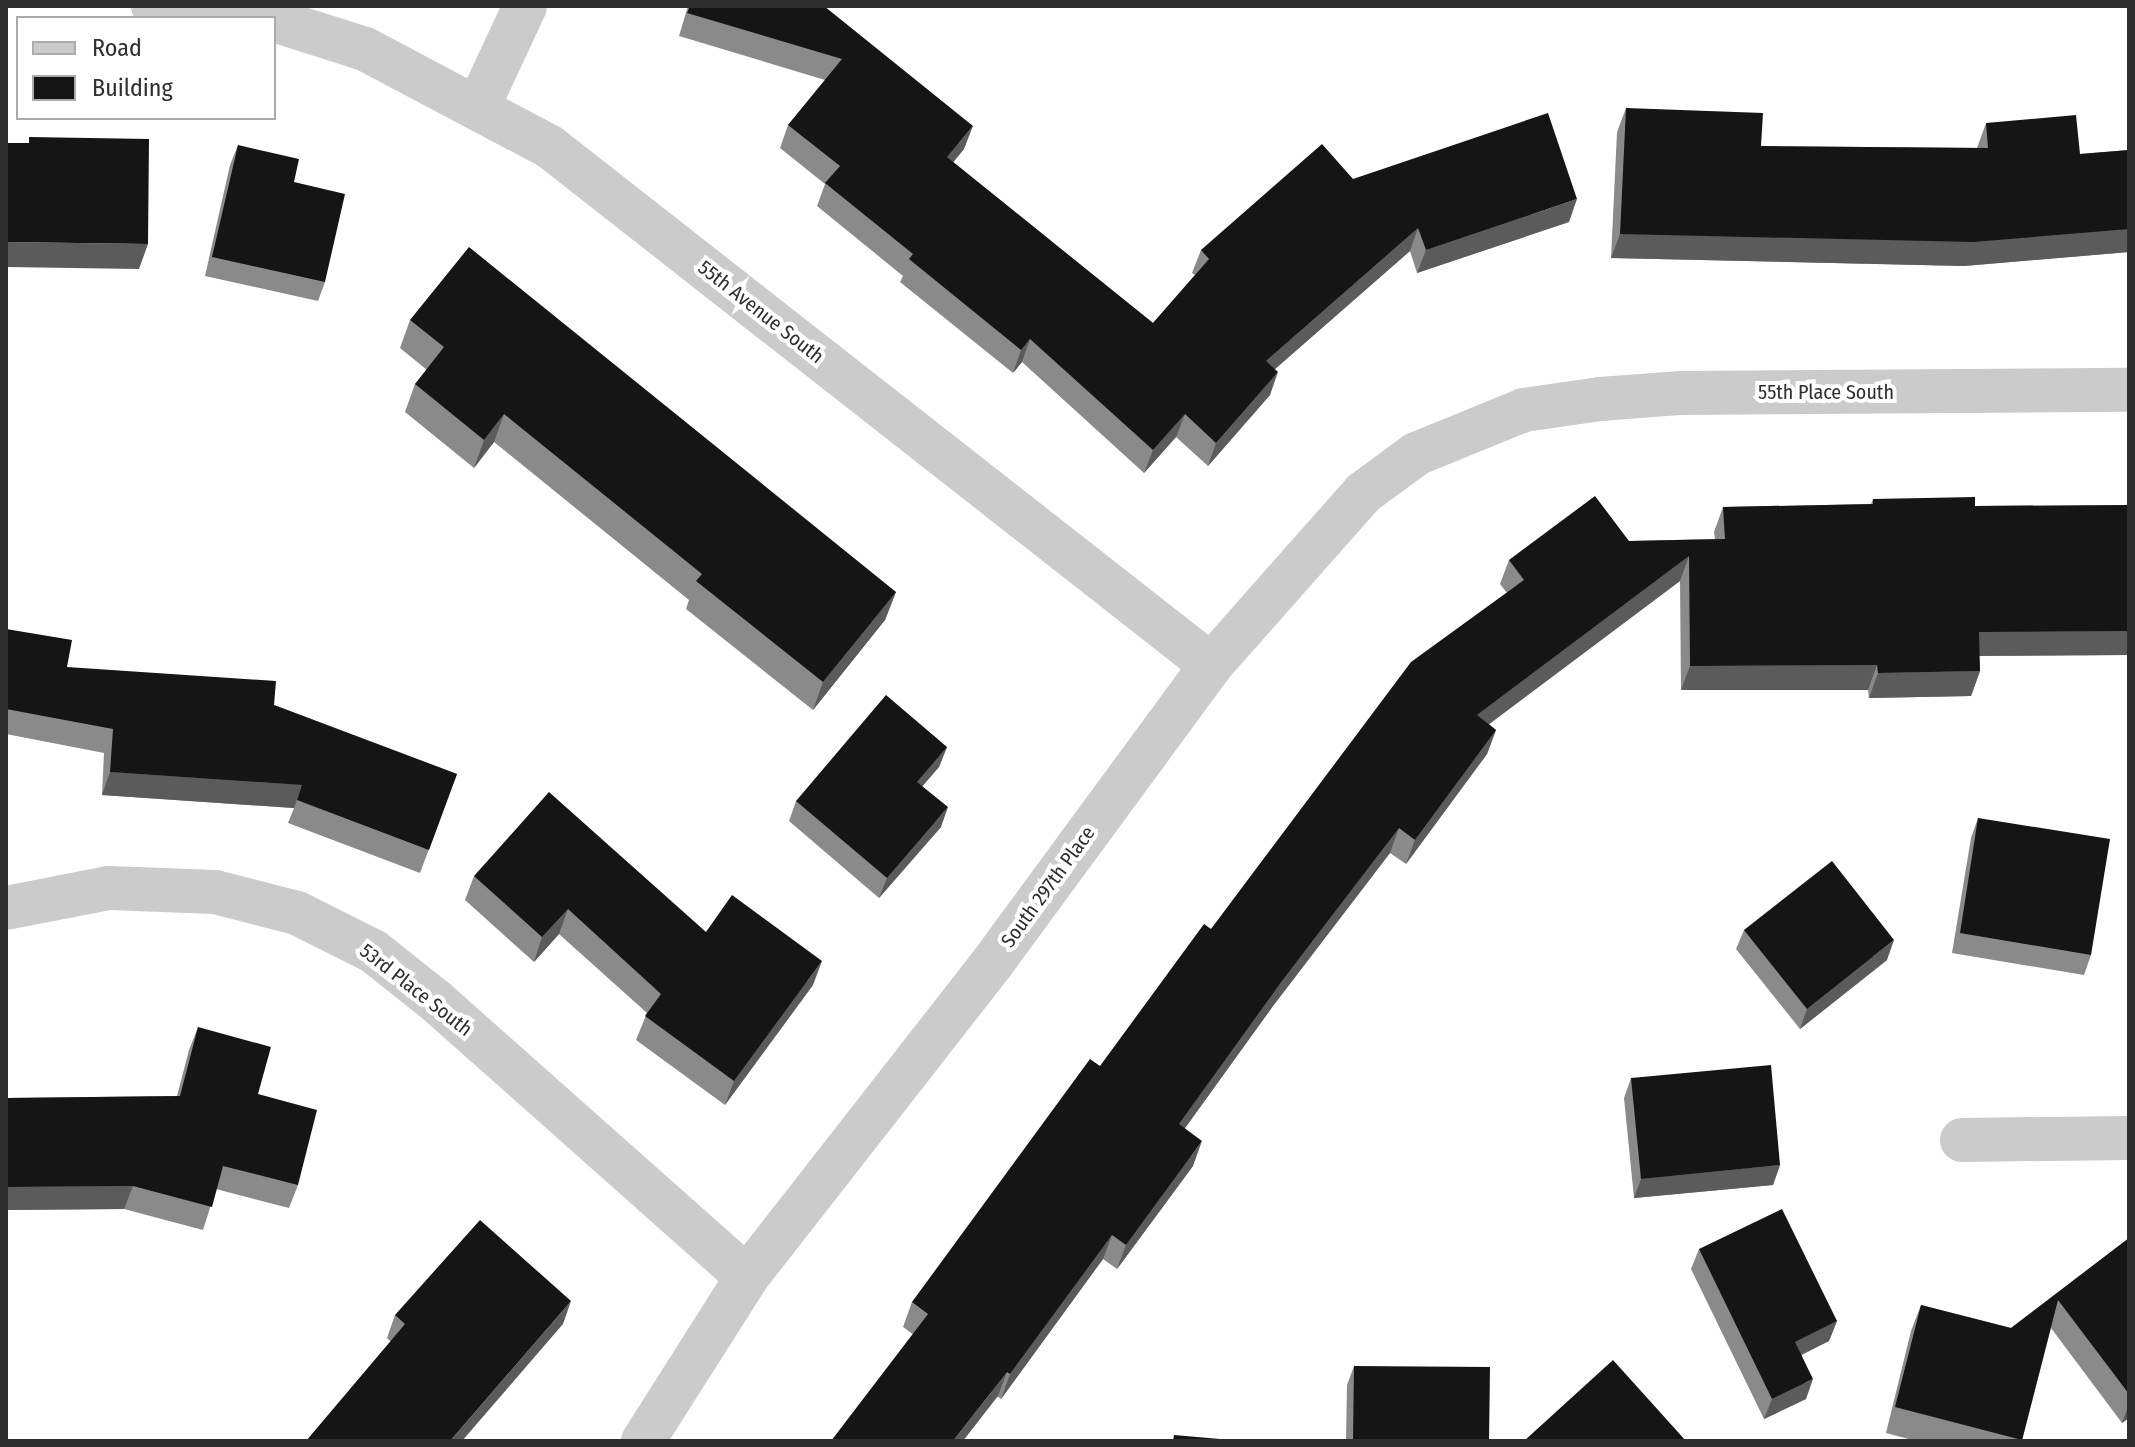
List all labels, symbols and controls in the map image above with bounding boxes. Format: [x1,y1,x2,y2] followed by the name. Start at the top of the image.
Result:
[16,16,276,120] legend
[92,34,142,62] text: Road
[92,74,173,102] text: Building
[693,256,829,368] street label: 55th Avenue South
[1758,380,1894,404] street label: 55th Place South
[996,822,1100,952] street label: South 297th Place
[355,939,477,1041] street label: 53rd Place South

